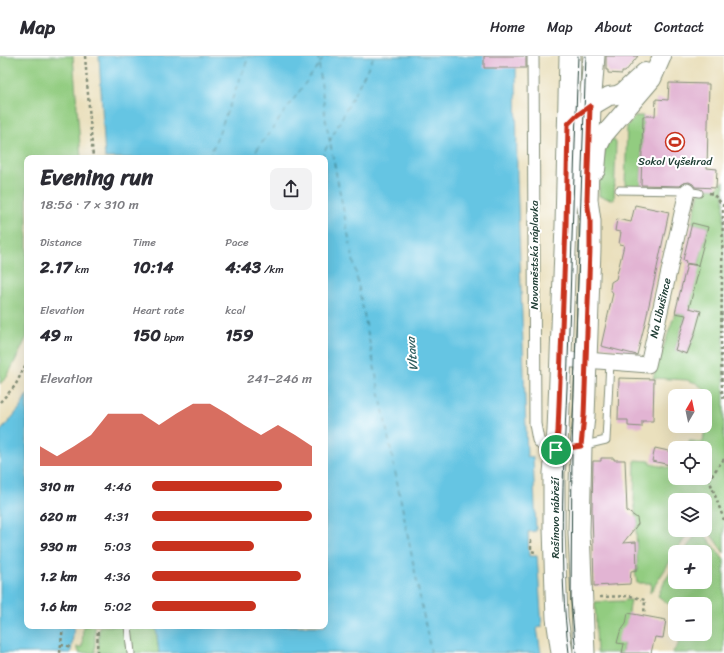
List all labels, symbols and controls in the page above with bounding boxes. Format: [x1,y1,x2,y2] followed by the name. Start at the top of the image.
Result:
[20,11,55,44] text: Map
[490,15,525,40] text: Home
[547,15,573,40] text: Map
[595,15,632,40] text: About
[654,15,704,40] text: Contact
[664,131,686,153] sports icon: Sokol Vyšehrad
[638,152,713,171] place label: Sokol Vyšehrad
[40,158,153,197] text: Evening run
[270,168,312,210] button: share
[40,193,139,216] text: 18:56 · 7 × 310 m
[525,200,544,310] street label: Novoměstská náplavka
[40,233,82,252] text: Distance
[133,233,156,252] text: Time
[225,233,249,252] text: Pace
[40,252,72,282] text: 2.17
[133,252,174,282] text: 10:14
[225,252,261,282] text: 4:43
[72,260,89,279] text: km
[261,260,284,279] text: /km
[644,276,677,340] street label: Na Libušince
[40,301,85,320] text: Elevation
[133,301,184,320] text: Heart rate
[225,301,245,320] text: kcal
[40,320,61,350] text: 49
[133,320,161,350] text: 150
[225,320,253,350] text: 159
[61,328,72,347] text: m
[161,328,184,347] text: bpm
[399,334,424,372] water label: Vltava
[40,367,93,390] text: Elevation
[247,367,312,390] text: 241–246 m
[668,389,712,433] north arrow
[668,389,712,641] map controls
[539,433,573,467] pin
[545,439,567,461] icon: arrive
[668,441,712,485] button: locate
[40,475,74,498] text: 310 m
[104,475,132,498] text: 4:46
[546,475,565,559] street label: Rašínovo nábřeží
[668,493,712,537] button: layers
[40,505,76,528] text: 620 m
[104,505,129,528] text: 4:31
[40,535,77,558] text: 930 m
[104,535,131,558] text: 5:03
[668,545,712,589] button: +
[40,565,77,588] text: 1.2 km
[104,565,131,588] text: 4:36
[40,595,77,618] text: 1.6 km
[104,595,132,618] text: 5:02
[668,597,712,641] button: −

